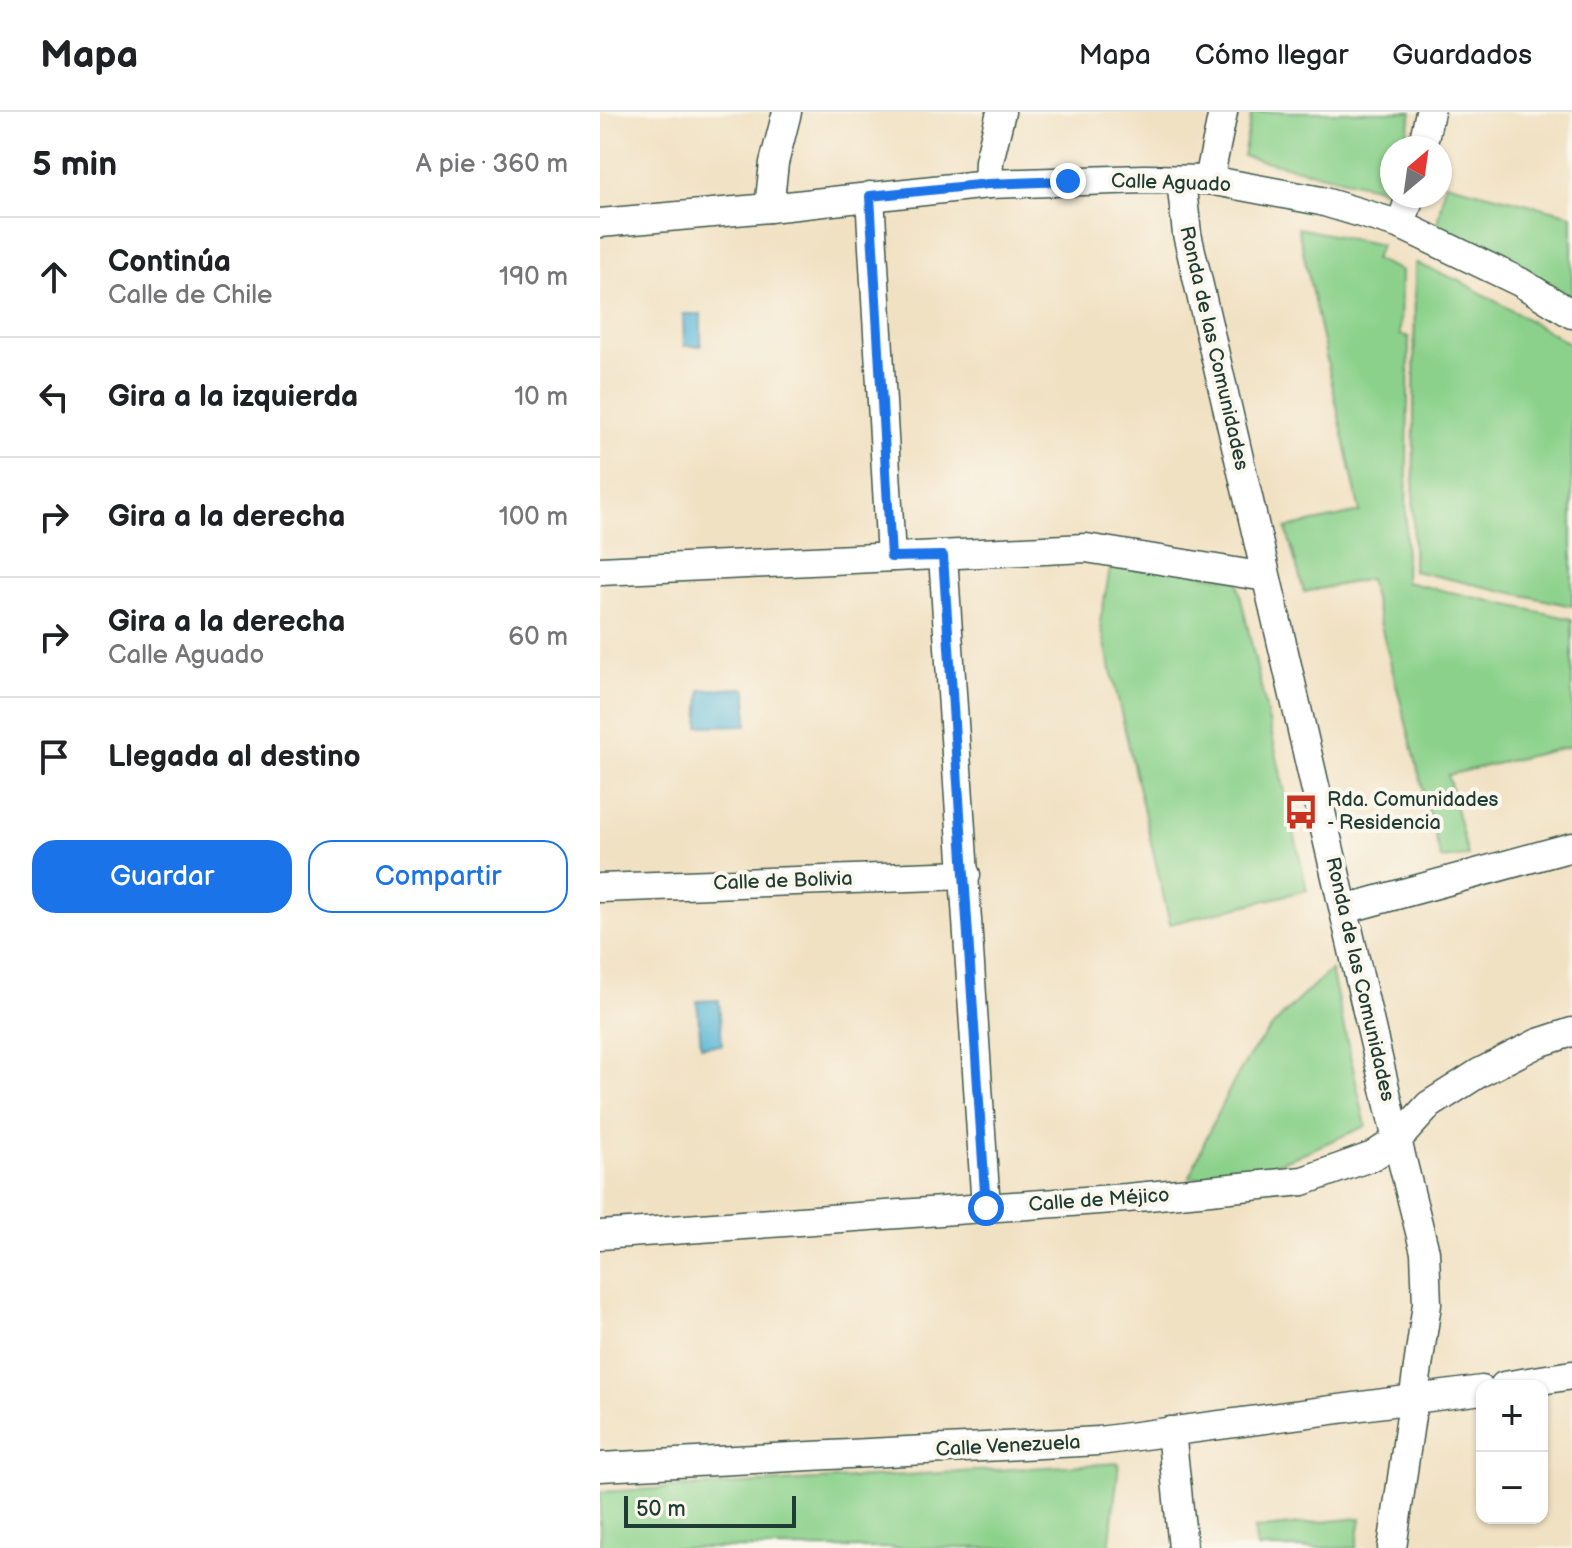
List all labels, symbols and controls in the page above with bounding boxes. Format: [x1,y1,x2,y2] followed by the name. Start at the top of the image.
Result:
[40,33,138,78] text: Mapa
[1079,39,1151,72] text: Mapa
[1195,39,1348,72] text: Cómo llegar
[1392,39,1532,72] text: Guardados
[1380,136,1452,208] north arrow
[32,144,117,185] text: 5 min
[416,149,568,180] text: A pie · 360 m
[1050,163,1086,199] route end
[1111,169,1231,197] street label: Calle Aguado
[1174,224,1254,473] street label: Ronda de las Comunidades
[108,244,231,280] text: Continúa
[32,255,76,299] icon: ahead
[499,262,568,293] text: 190 m
[108,280,272,311] text: Calle de Chile
[32,375,76,419] icon: left
[108,379,358,415] text: Gira a la izquierda
[514,382,568,413] text: 10 m
[32,495,76,539] icon: right
[108,499,345,535] text: Gira a la derecha
[499,502,568,533] text: 100 m
[108,604,345,640] text: Gira a la derecha
[32,615,76,659] icon: right
[508,622,568,653] text: 60 m
[108,640,264,671] text: Calle Aguado
[32,735,76,779] icon: arrive
[108,739,361,775] text: Llegada al destino
[1327,788,1499,835] place label: Rda. Comunidades - Residencia
[1282,793,1320,831] bus stop icon: Rda. Comunidades - Residencia
[32,840,292,913] button: Guardar
[308,840,568,913] button: Compartir
[1320,855,1400,1104] street label: Ronda de las Comunidades
[713,867,853,895] street label: Calle de Bolivia
[1028,1183,1170,1217] street label: Calle de Méjico
[968,1190,1004,1226] route start
[1476,1380,1548,1524] map controls
[1476,1380,1548,1452] button: +
[935,1430,1081,1462] street label: Calle Venezuela
[1476,1452,1548,1524] button: −
[624,1492,796,1528] scale bar
[636,1496,686,1523] text: 50 m

